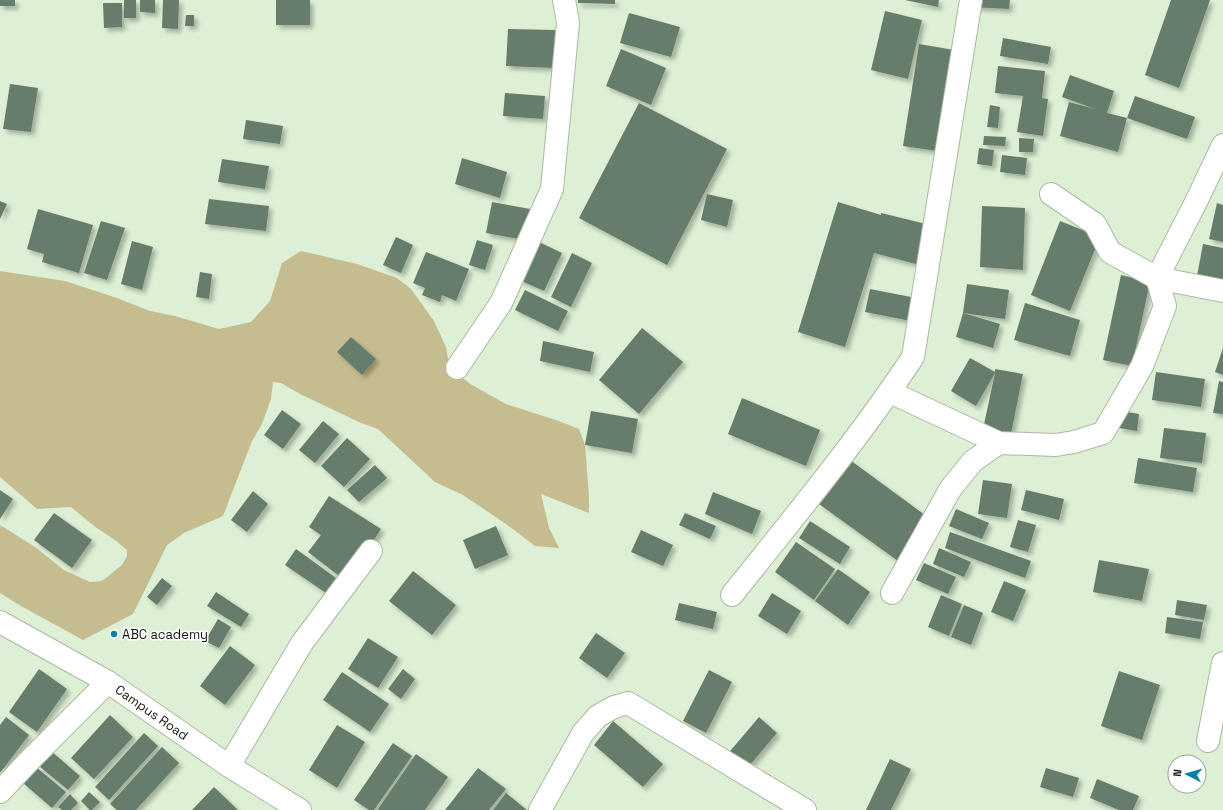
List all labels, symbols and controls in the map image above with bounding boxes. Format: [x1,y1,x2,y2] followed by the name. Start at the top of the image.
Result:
[122,626,208,643] place label: ABC academy
[109,629,119,639] marker: ABC academy
[112,681,192,744] street label: Campus Road
[1167,754,1207,794] north arrow
[1170,769,1184,777] text: N

